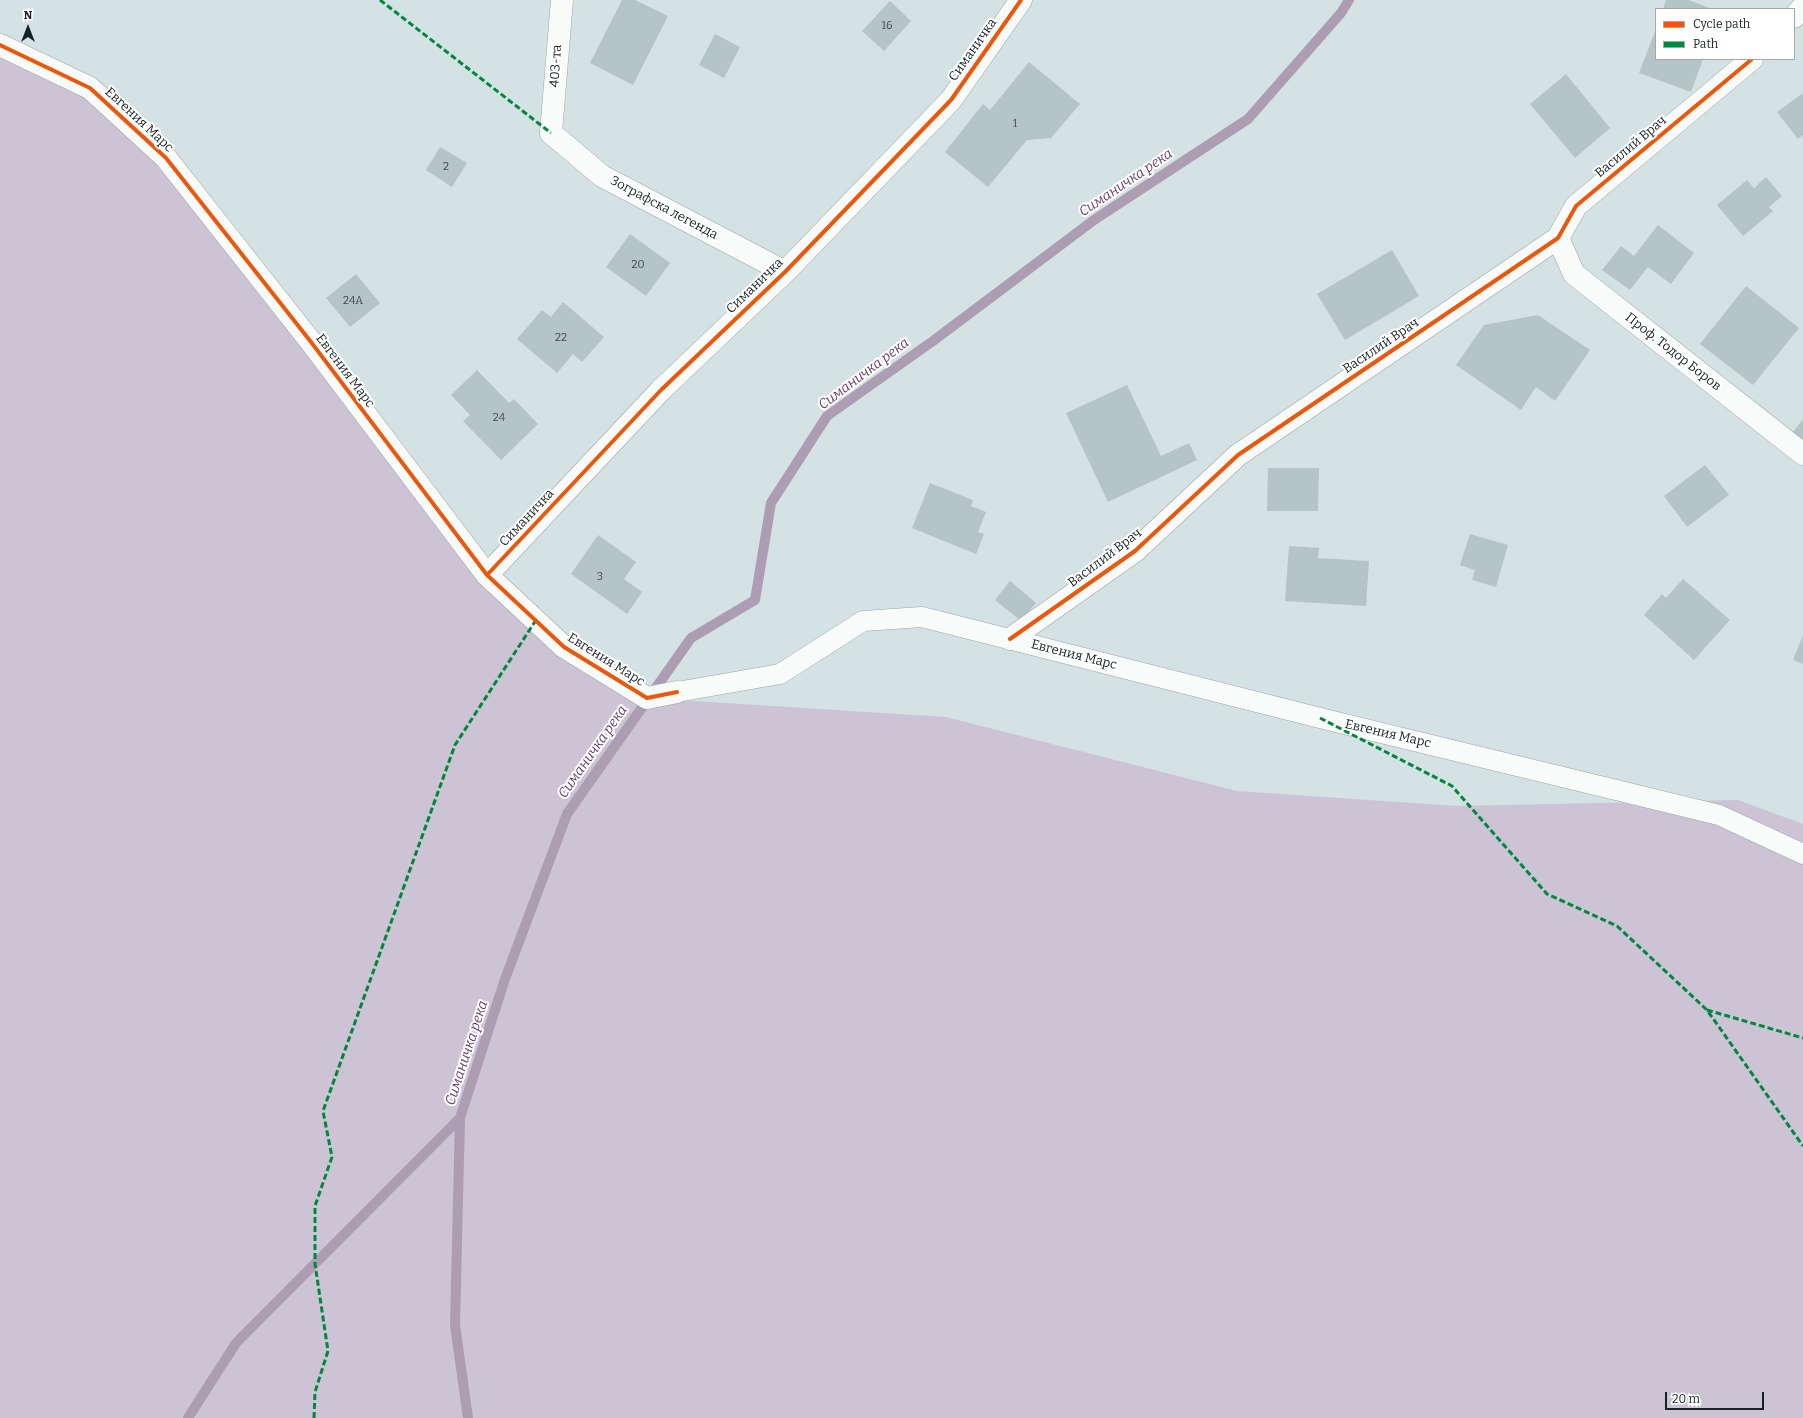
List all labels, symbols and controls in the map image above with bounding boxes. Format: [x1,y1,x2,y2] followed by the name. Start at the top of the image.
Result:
[8,8,48,48] north arrow
[1655,8,1795,60] legend
[24,9,32,22] text: N
[946,16,1000,84] street label: Симаничка
[1693,17,1750,31] text: Cycle path
[882,19,892,33] house number: 16
[1693,37,1718,51] text: Path
[547,44,565,88] street label: 403-та
[101,84,177,156] street label: Евгения Марс
[1592,113,1670,181] street label: Василий Врач
[1013,117,1017,131] house number: 1
[1076,146,1176,220] water label: Симаничка река
[443,160,449,174] house number: 2
[607,173,721,243] street label: Зографска легенда
[723,255,787,317] street label: Симаничка
[631,258,645,272] house number: 20
[343,294,363,308] house number: 24А
[1622,310,1724,394] street label: Проф. Тодор Боров
[1340,315,1422,377] street label: Василий Врач
[312,331,378,411] street label: Евгения Марс
[555,331,567,345] house number: 22
[815,334,913,414] water label: Симаничка река
[493,411,505,425] house number: 24
[496,486,558,550] street label: Симаничка
[1065,525,1145,591] street label: Василий Врач
[597,570,603,584] house number: 3
[565,630,647,690] street label: Евгения Марс
[1029,637,1119,673] street label: Евгения Марс
[555,703,631,801] water label: Симаничка река
[1343,716,1433,752] street label: Евгения Марс
[442,999,492,1107] water label: Симаничка река
[1667,1384,1766,1410] scale bar
[1672,1392,1700,1406] text: 20 m

